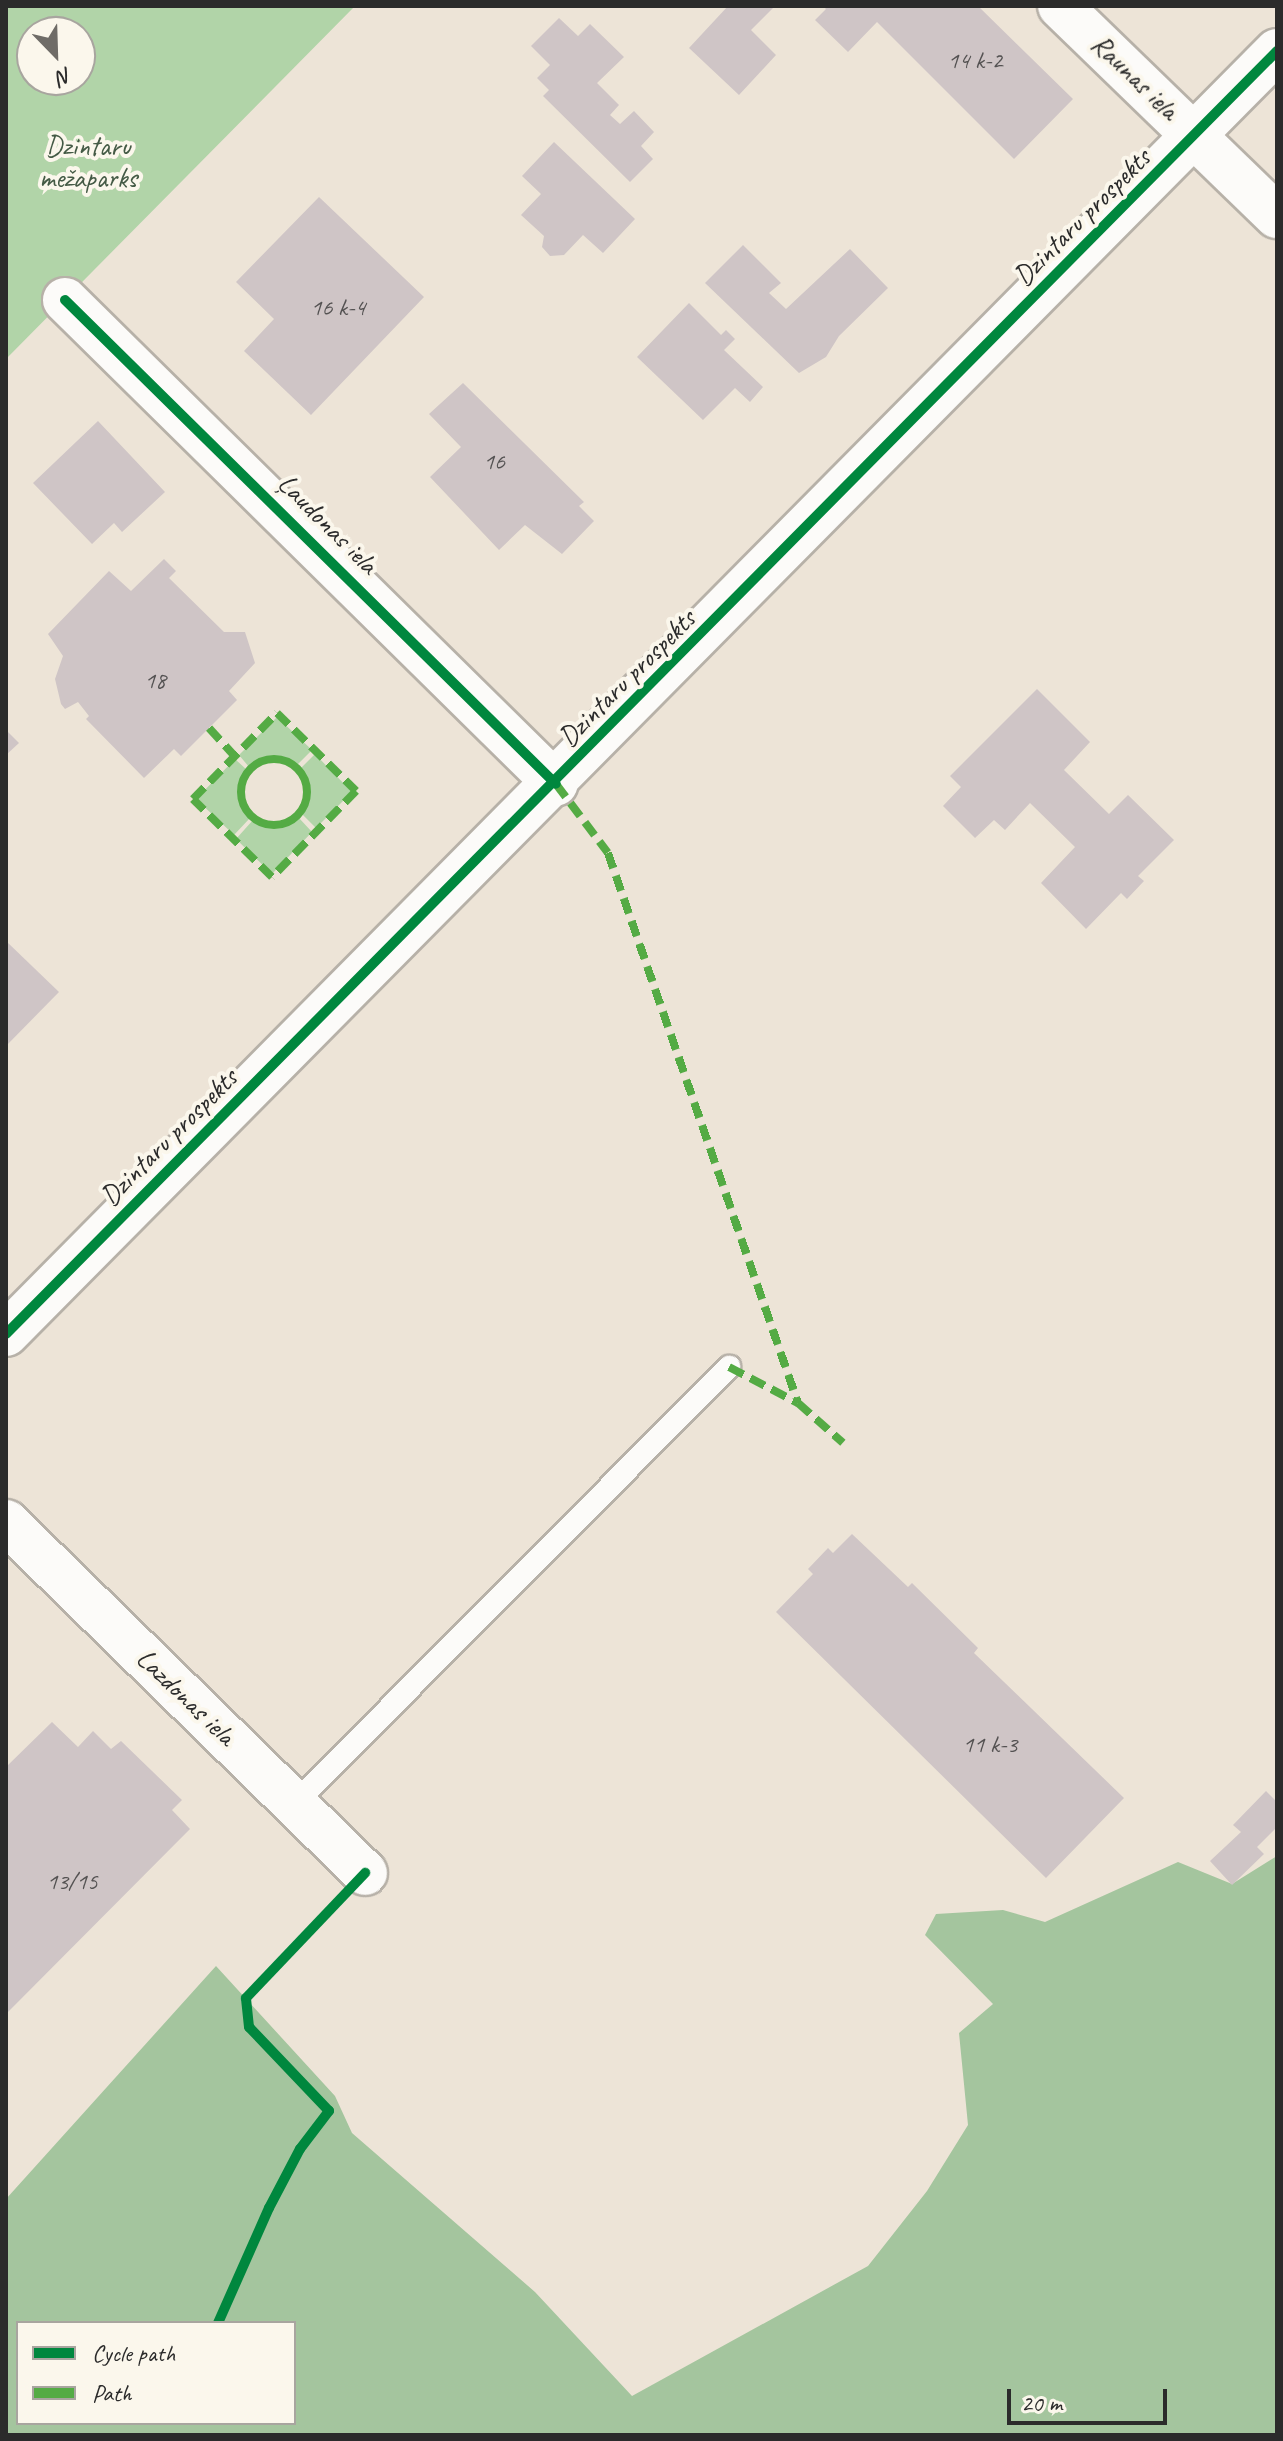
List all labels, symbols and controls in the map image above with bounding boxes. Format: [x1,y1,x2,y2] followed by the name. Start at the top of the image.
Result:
[16,16,96,96] north arrow
[1084,27,1186,127] street label: Raunas iela
[948,47,1002,75] house number: 14 k-2
[53,61,76,92] text: N
[39,129,137,195] park label: Dzintaru mežaparks
[1006,141,1158,293] street label: Dzintaru prospekts
[311,294,365,322] house number: 16 k-4
[483,448,505,476] house number: 16
[271,467,385,581] street label: Ļaudonas iela
[551,602,703,754] street label: Dzintaru prospekts
[144,667,166,695] house number: 18
[93,1061,245,1213] street label: Dzintaru prospekts
[129,1642,243,1752] street label: Lazdonas iela
[963,1731,1017,1759] house number: 11 k-3
[46,1868,98,1896] house number: 13/15
[16,2321,296,2425] legend
[92,2338,175,2368] text: Cycle path
[1011,2373,1171,2423] scale bar
[92,2378,132,2408] text: Path
[1021,2388,1062,2418] text: 20 m

